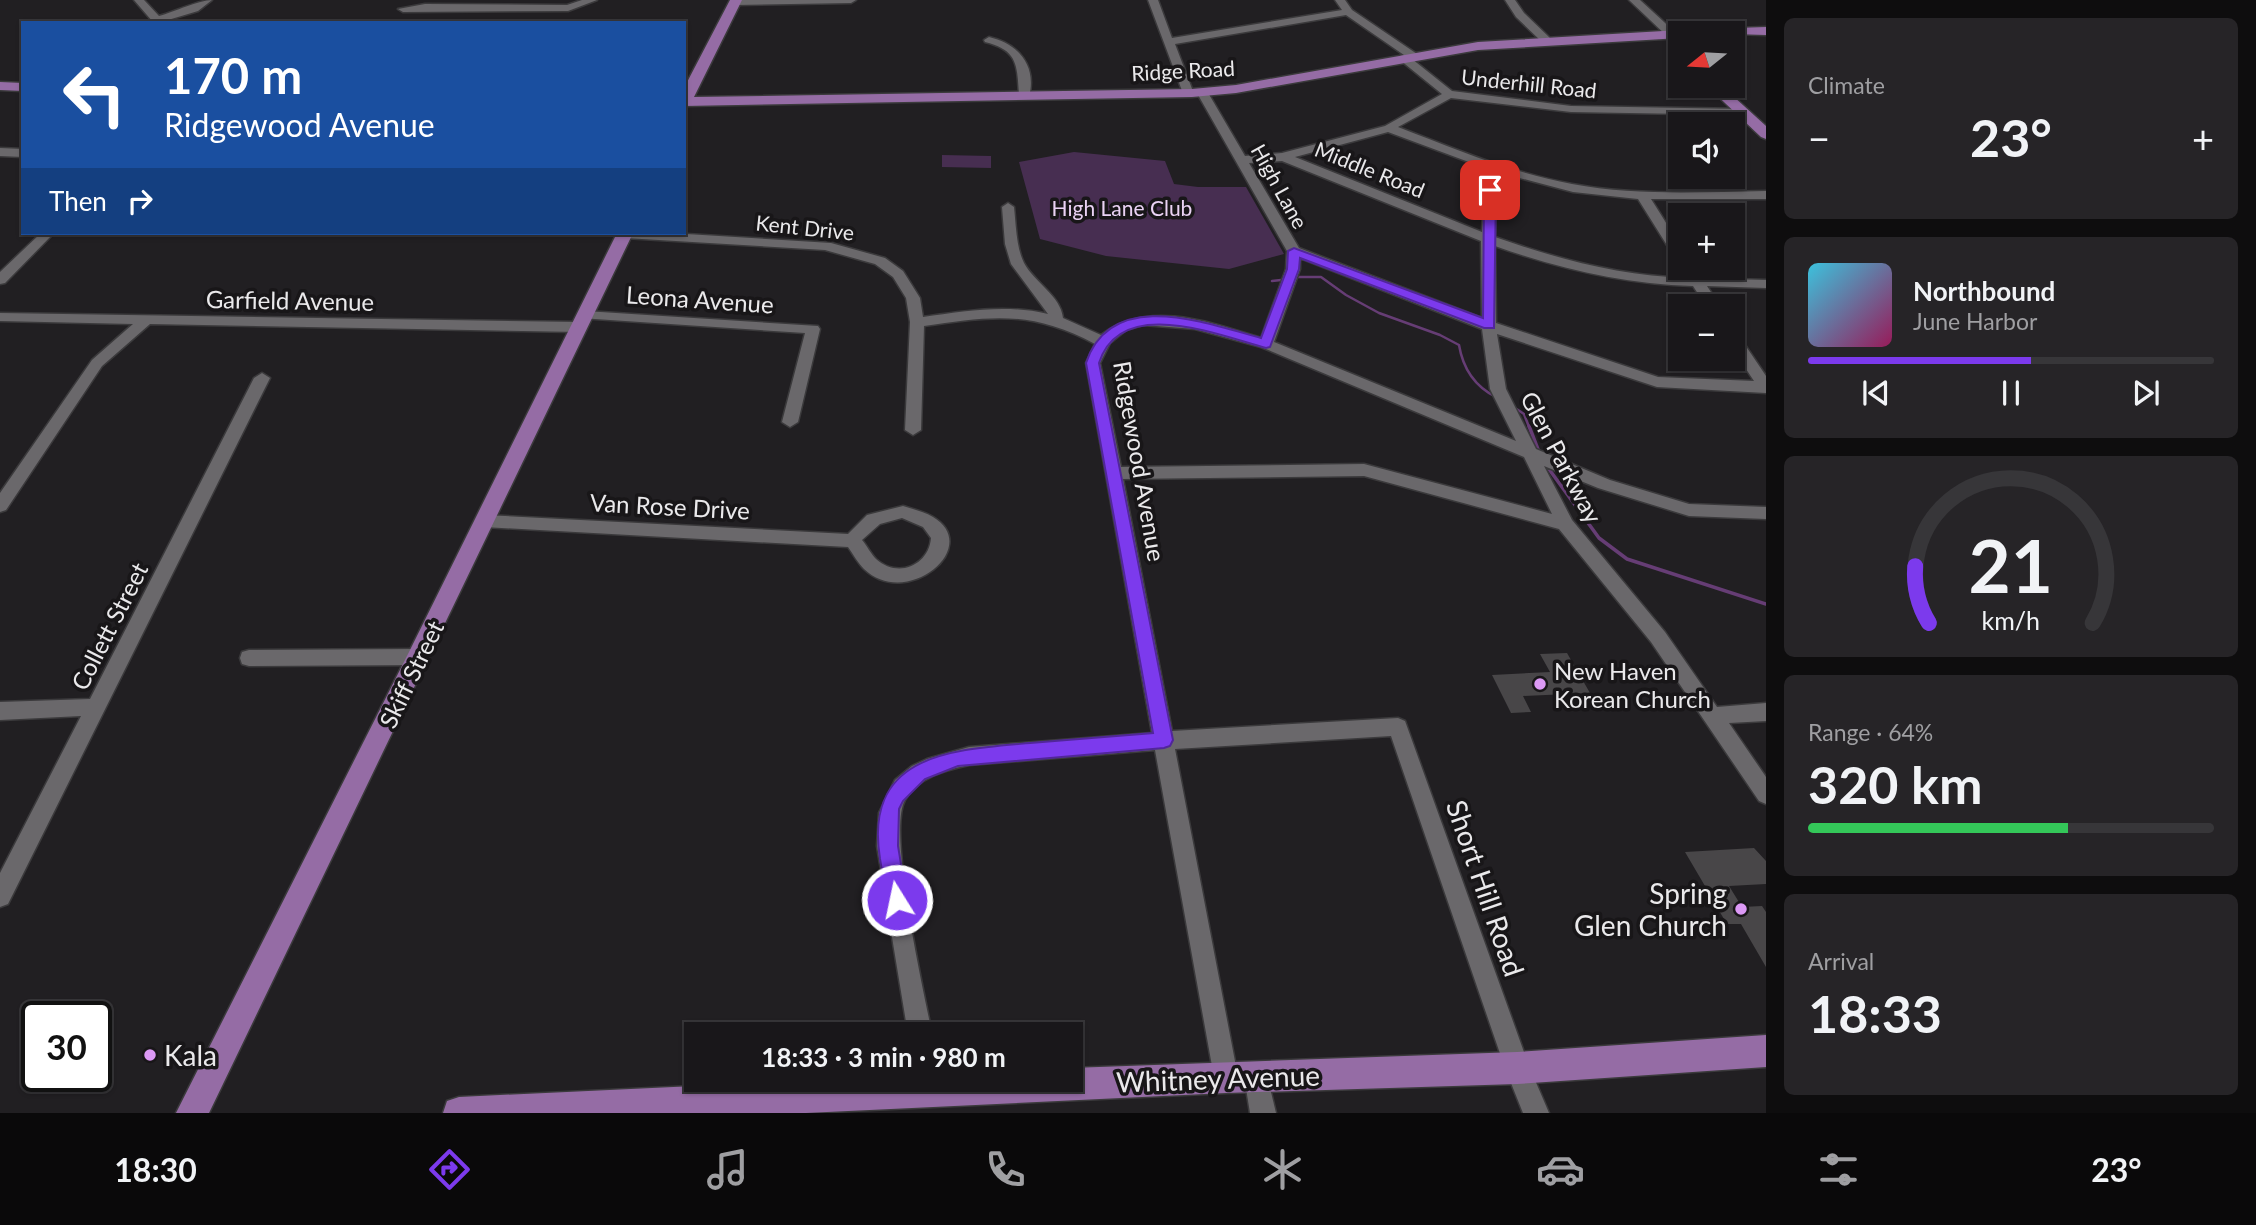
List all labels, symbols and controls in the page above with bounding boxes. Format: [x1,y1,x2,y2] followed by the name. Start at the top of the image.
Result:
[1668,21,1745,98] north arrow
[1668,21,1745,371] map controls
[164,46,302,104] text: 170 m
[49,49,140,140] icon: left
[1131,55,1235,85] street label: Ridge Road
[1460,63,1598,103] street label: Underhill Road
[1808,71,1885,99] text: Climate
[164,105,435,144] text: Ridgewood Avenue
[1970,106,2052,168] text: 23°
[1668,112,1745,189] button: sound
[1808,115,1830,161] text: −
[2192,115,2214,161] text: +
[1312,136,1428,202] street label: Middle Road
[1247,139,1313,233] street label: High Lane
[1460,160,1520,220] pin
[1471,171,1509,209] icon: arrive
[121,182,159,220] icon: right
[49,185,107,217] text: Then
[1052,195,1192,220] park label: High Lane Club
[1668,203,1745,280] button: +
[755,209,855,245] street label: Kent Drive
[1913,275,2055,307] text: Northbound
[625,279,775,319] street label: Leona Avenue
[206,284,374,316] street label: Garfield Avenue
[1668,294,1745,371] button: −
[1913,307,2037,335] text: June Harbor
[1108,359,1172,563] street label: Ridgewood Avenue
[1857,374,1895,412] icon: previous
[1992,374,2030,412] icon: pause
[2127,374,2165,412] icon: next
[1515,386,1609,528] street label: Glen Parkway
[589,487,751,525] street label: Van Rose Drive
[1969,521,2053,609] text: 21
[65,557,154,695] street label: Collett Street
[1982,604,2040,634] text: km/h
[373,615,450,732] street label: Skiff Street
[1554,656,1711,713] place label: New Haven Korean Church
[1532,676,1548,692] marker: New Haven Korean Church
[1808,718,1933,746] text: Range · 64%
[1808,753,1982,815] text: 320 km
[1440,795,1532,981] street label: Short Hill Road
[860,863,934,937] position arrow
[1574,876,1727,942] place label: Spring Glen Church
[1733,901,1749,917] marker: Spring Glen Church
[1808,947,1874,975] text: Arrival
[1808,982,1942,1044] text: 18:33
[21,1001,112,1092] speed limit sign: 30
[164,1038,217,1072] place label: Kala
[761,1041,1006,1073] text: 18:33 · 3 min · 980 m
[142,1047,158,1063] marker: Kala
[1115,1057,1321,1099] street label: Whitney Avenue
[425,1145,474,1194] icon: directions
[703,1145,752,1194] icon: music
[981,1145,1030,1194] icon: phone
[1258,1145,1307,1194] icon: climate
[1536,1145,1585,1194] icon: car
[1814,1145,1863,1194] icon: filters
[114,1150,197,1189] text: 18:30
[2091,1150,2142,1189] text: 23°

